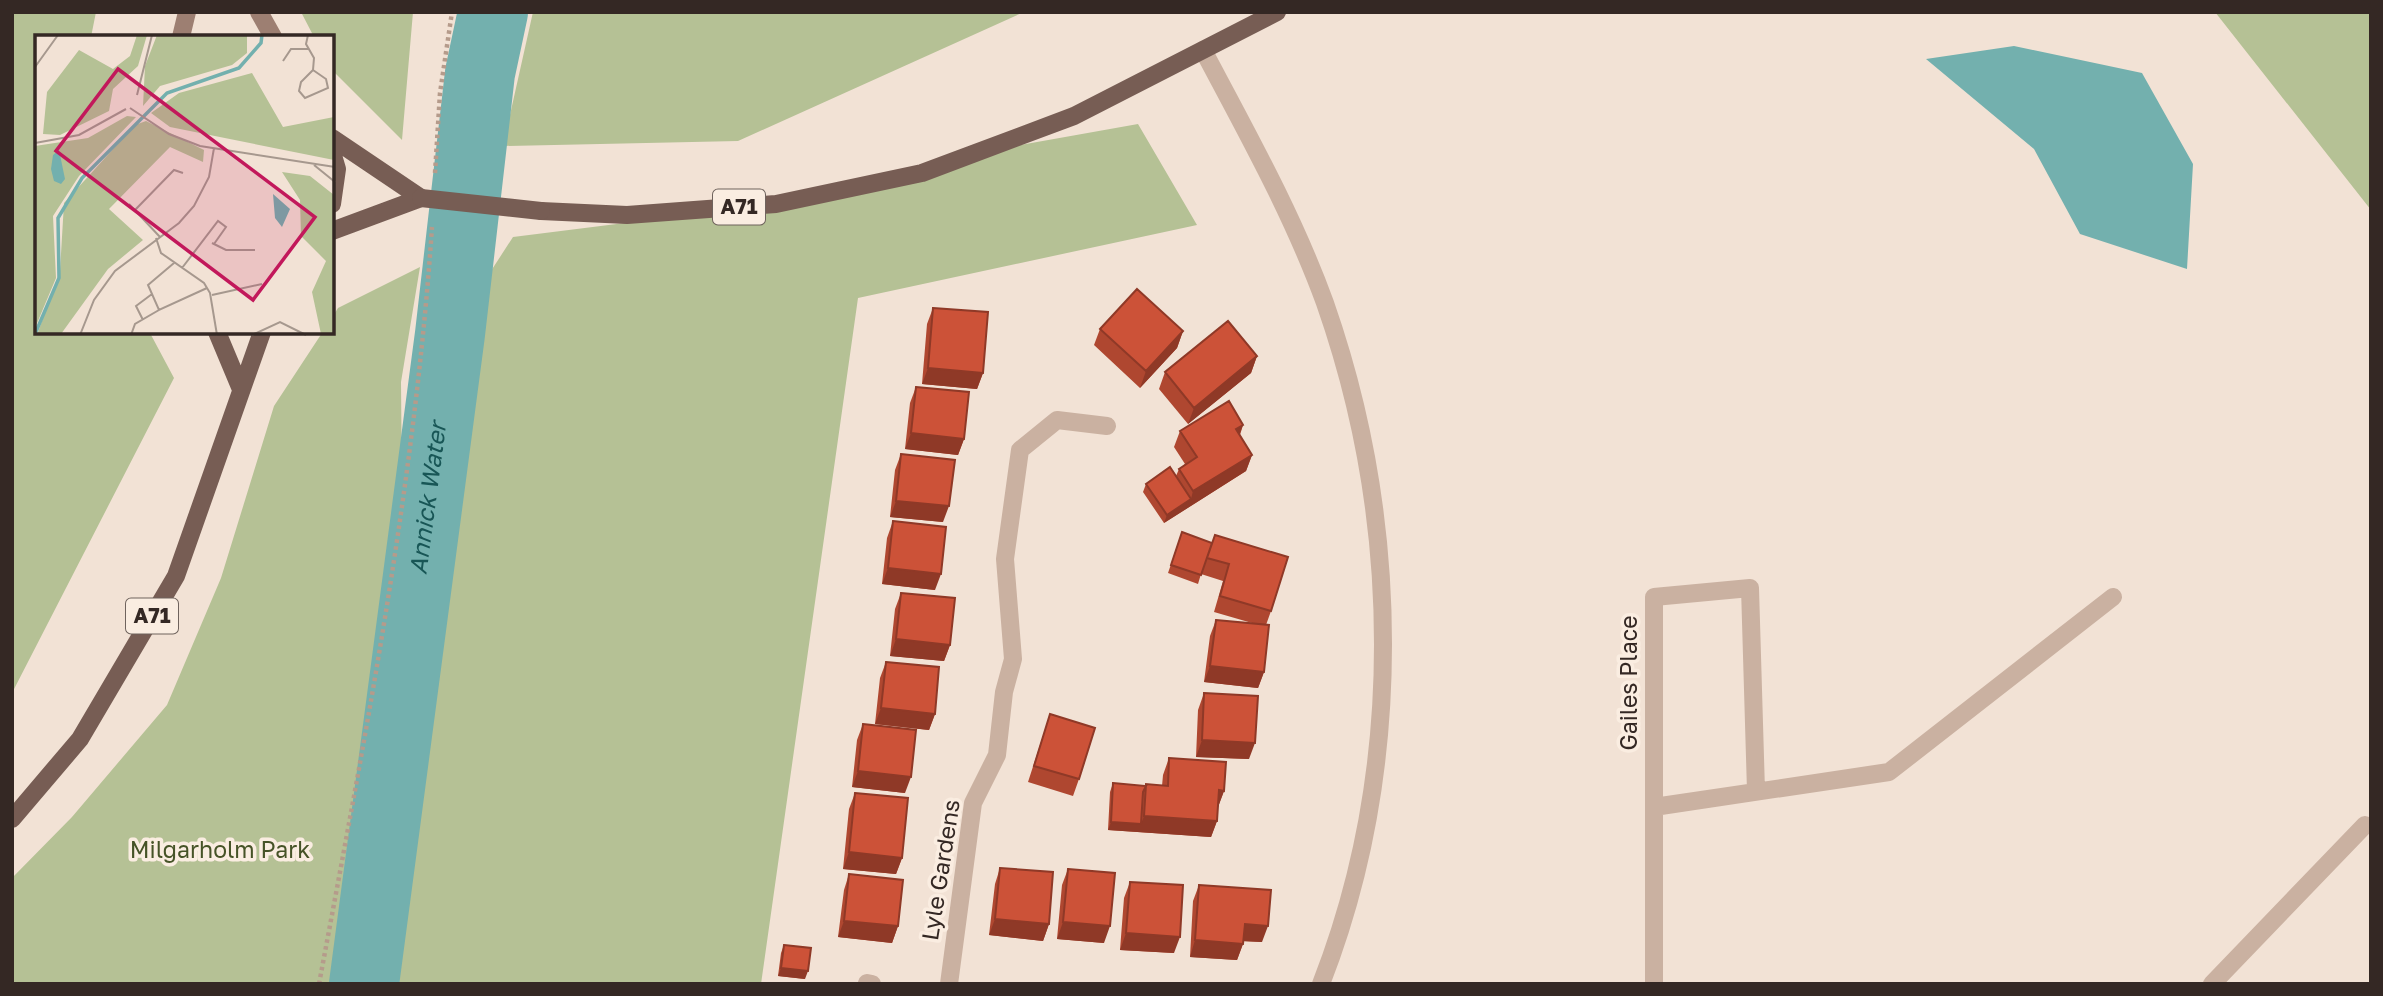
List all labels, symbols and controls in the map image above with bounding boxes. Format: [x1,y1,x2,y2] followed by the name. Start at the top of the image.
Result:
[35,35,334,334] inset map
[713,190,765,224] road number: A71
[402,417,452,576] water label: Annick Water
[126,598,178,634] road number: A71
[1614,615,1642,751] street label: Gailes Place
[915,797,965,942] street label: Lyle Gardens
[130,835,310,863] park label: Milgarholm Park

